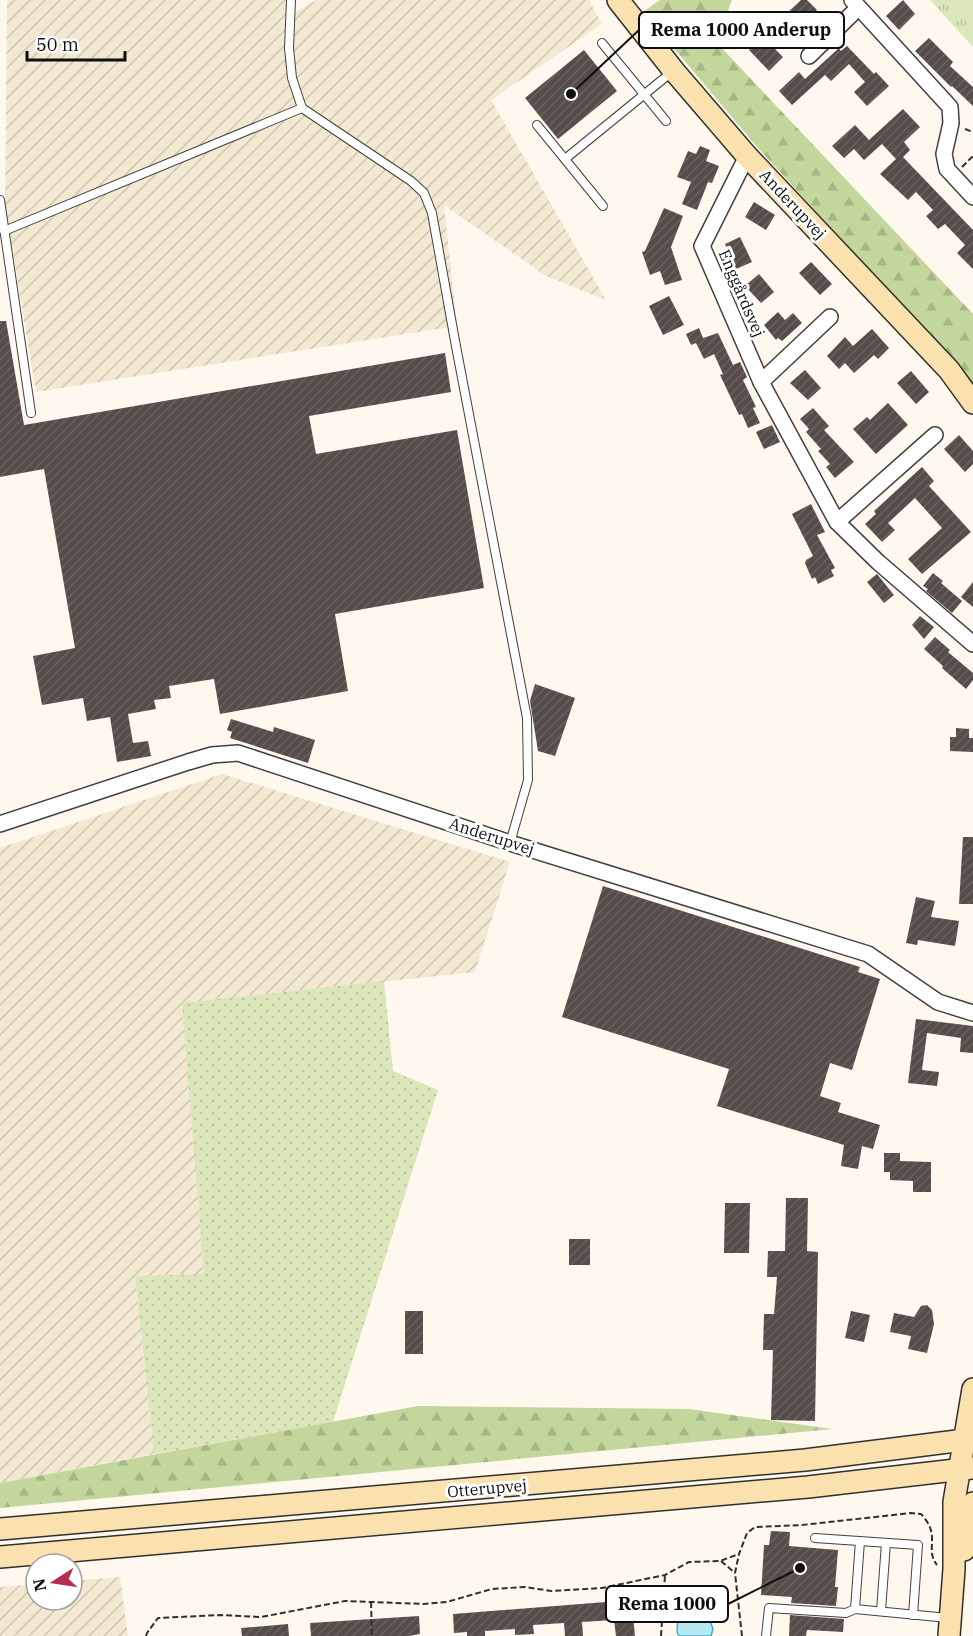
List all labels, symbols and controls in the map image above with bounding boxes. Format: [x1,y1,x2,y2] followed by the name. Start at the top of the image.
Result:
[639,12,844,48] callout: Rema 1000 Anderup
[651,18,831,41] text: Rema 1000 Anderup
[27,24,124,62] scale bar
[36,33,79,56] text: 50 m
[756,165,830,243] street label: Anderupvej
[715,246,769,340] street label: Enggårdsvej
[447,813,537,859] street label: Anderupvej
[446,1475,528,1501] street label: Otterupvej
[24,1552,84,1612] north arrow
[28,1577,50,1593] text: N
[606,1586,728,1622] callout: Rema 1000
[618,1592,716,1615] text: Rema 1000

